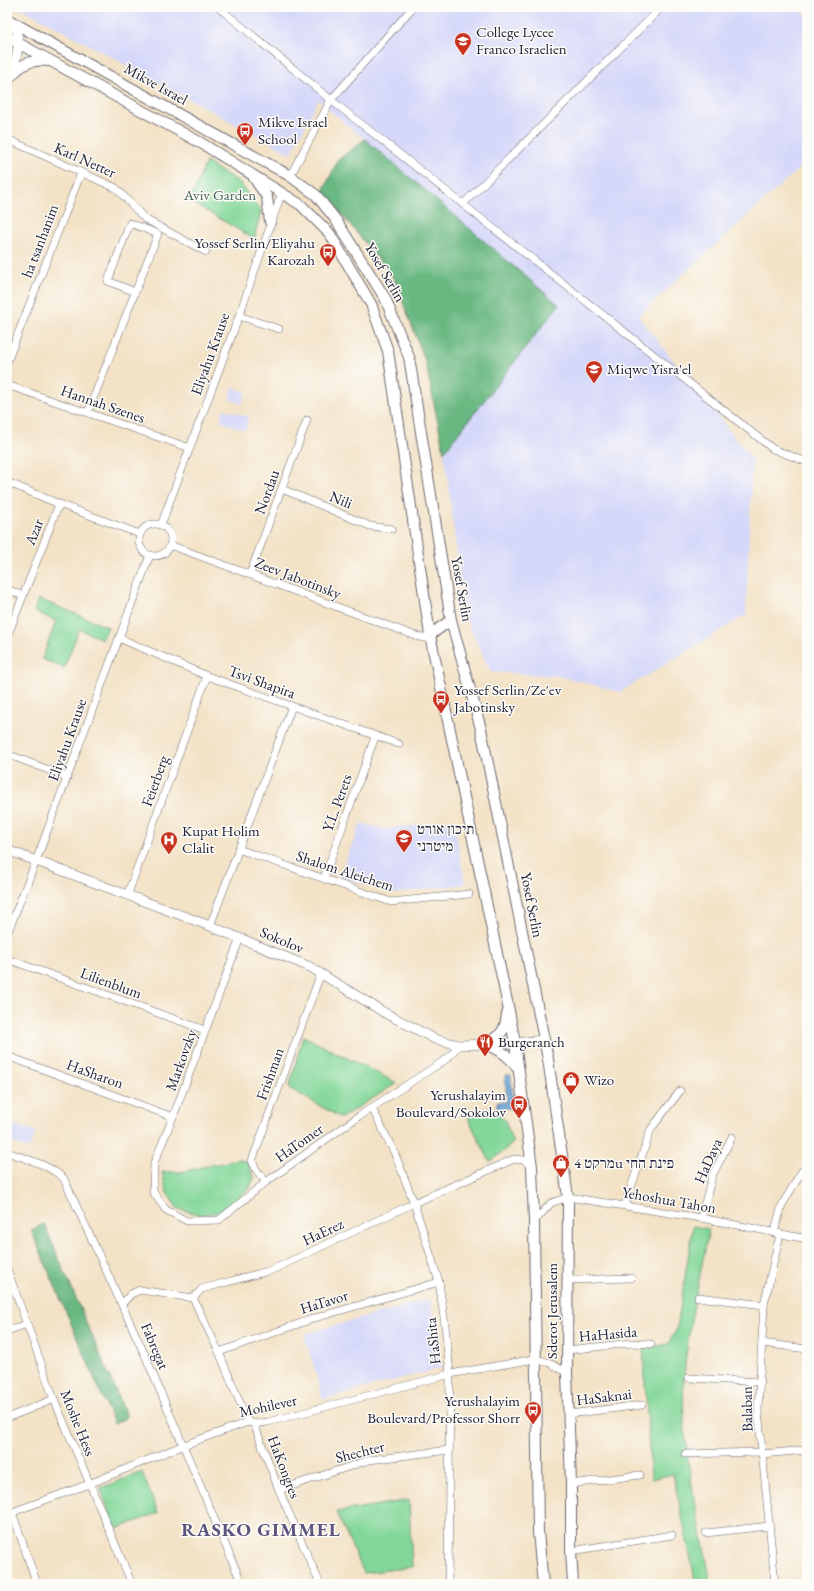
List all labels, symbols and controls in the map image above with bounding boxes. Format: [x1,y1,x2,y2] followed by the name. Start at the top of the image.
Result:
[476,22,567,58] place label: College Lycee Franco Israelien
[453,31,473,56] school or university icon: College Lycee Franco Israelien
[121,58,192,109] street label: Mikve Israel
[258,112,328,148] place label: Mikve Israel School
[235,121,255,146] bus stop icon: Mikve Israel School
[51,137,119,182] street label: Karl Netter
[183,185,256,204] park label: Aviv Garden
[17,201,62,280] street label: ha tsanhanim
[194,233,315,269] place label: Yossef Serlin/Eliyahu Karozah
[361,238,410,305] street label: Yosef Serlin
[318,242,338,267] bus stop icon: Yossef Serlin/Eliyahu Karozah
[186,310,233,398] street label: Eliyahu Krause
[584,359,604,384] school or university icon: Miqwe Yisra'el
[607,359,692,378] place label: Miqwe Yisra'el
[59,380,148,427] street label: Hannah Szenes
[250,467,283,517] street label: Nordau
[327,486,356,513] street label: Nili
[19,516,47,549] street label: Azar
[252,552,345,603] street label: Zeev Jabotinsky
[447,555,478,623] street label: Yosef Serlin
[226,661,298,702] street label: Tsvi Shapira
[452,680,562,716] place label: Yossef Serlin/Ze'ev Jabotinsky
[431,689,451,714] bus stop icon: Yossef Serlin/Ze'ev Jabotinsky
[43,696,90,784] street label: Eliyahu Krause
[137,752,173,809] street label: Feierberg
[317,771,356,834] street label: Y.L. Perets
[417,819,474,855] place label: תיכון אורט מיטרני
[182,821,260,857] place label: Kupat Holim Clalit
[394,828,414,853] school or university icon: תיכון אורט מיטרני
[159,830,179,855] hospital icon: Kupat Holim Clalit
[294,846,397,895] street label: Shalom Aleichem
[517,871,548,939] street label: Yosef Serlin
[257,922,307,957] street label: Sokolov
[78,963,145,1003] street label: Lilienblum
[161,1026,201,1093] street label: Markovzky
[475,1032,495,1057] restaurant icon: Burgeranch
[498,1032,565,1051] place label: Burgeranch
[251,1045,288,1103] street label: Frishman
[64,1054,126,1093] street label: HaSharon
[561,1070,581,1095] shop icon: Wizo
[584,1070,614,1089] place label: Wizo
[396,1085,506,1121] place label: Yerushalayim Boulevard/Sokolov
[509,1094,529,1119] bus stop icon: Yerushalayim Boulevard/Sokolov
[271,1119,327,1166] street label: HaTomer
[689,1135,726,1186] street label: HaDaya
[551,1153,571,1178] shop icon: מרקט 4u פינת החי
[574,1153,674,1172] place label: מרקט 4u פינת החי
[621,1182,718,1217] street label: Yehoshua Tahon
[299,1214,347,1249] street label: HaErez
[542,1262,561,1359] street label: Sderot Jerusalem
[298,1285,350,1318] street label: HaTavor
[421,1317,444,1366] street label: HaShita
[137,1320,174,1372] street label: Fabregat
[578,1321,638,1346] street label: HaHasida
[575,1384,633,1409] street label: HaSaknai
[737,1386,756,1432] street label: Balaban
[57,1387,100,1459] street label: Moshe Hess
[237,1390,298,1421] street label: Mohilever
[367,1391,520,1427] place label: Yerushalayim Boulevard/Professor Shorr
[523,1400,543,1425] bus stop icon: Yerushalayim Boulevard/Professor Shorr
[264,1433,305,1501] street label: HaKongres
[333,1436,386,1467] street label: Shechter
[181,1517,341,1542] district label: RASKO GIMMEL

